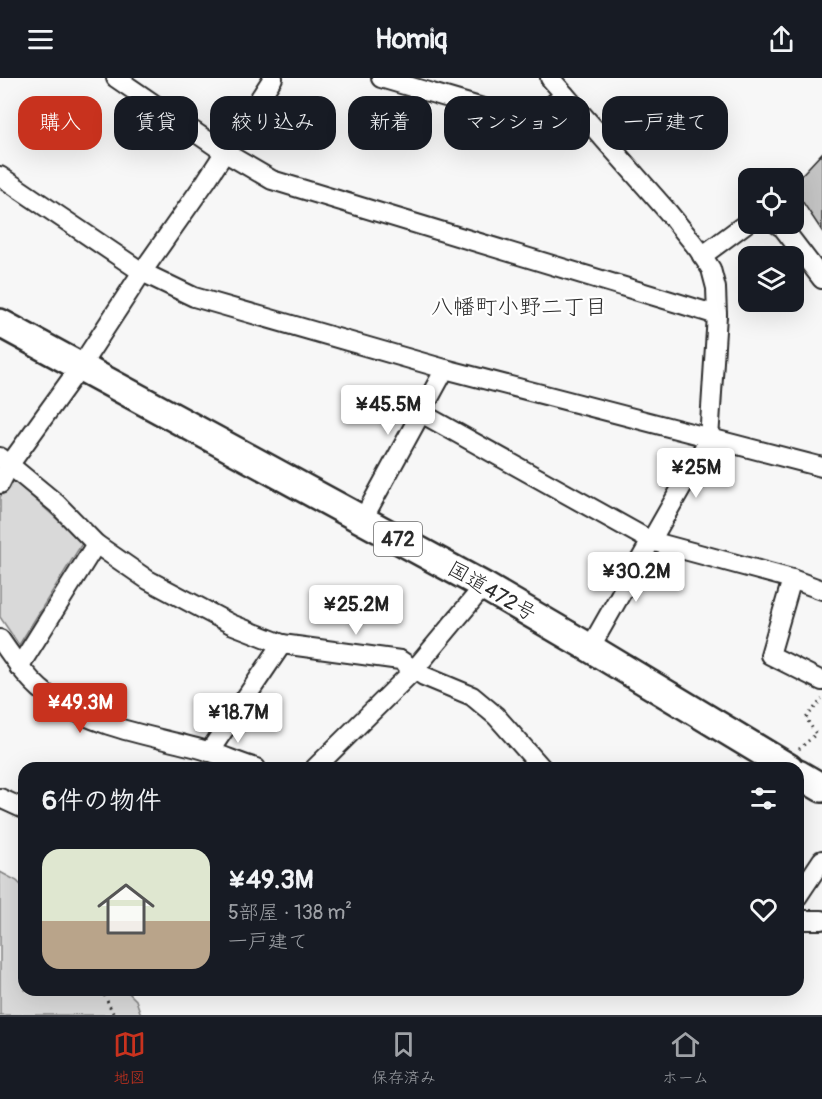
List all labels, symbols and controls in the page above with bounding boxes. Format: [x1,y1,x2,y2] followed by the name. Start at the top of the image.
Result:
[24,23,57,56] icon: menu
[375,23,447,56] text: Homiq
[765,23,798,56] icon: share
[18,96,102,150] chip: 購入
[114,96,198,150] chip: 賃貸
[210,96,336,150] chip: 絞り込み
[348,96,432,150] chip: 新着
[444,96,590,150] chip: マンション
[602,96,728,150] chip: 一戸建て
[738,168,804,312] map controls
[738,168,804,234] button: locate
[738,246,804,312] button: layers
[431,293,607,321] district label: 八幡町小野二丁目
[339,385,437,436] pin: ¥45.5M
[355,392,421,417] text: ¥45.5M
[660,448,732,499] pin: ¥25M
[671,455,721,480] text: ¥25M
[374,522,422,556] road number: 472
[587,552,685,603] pin: ¥30.2M
[443,555,541,628] street label: 国道472号
[602,559,670,584] text: ¥30.2M
[307,585,405,636] pin: ¥25.2M
[323,592,389,617] text: ¥25.2M
[31,683,129,734] pin: ¥49.3M
[47,690,113,715] text: ¥49.3M
[189,693,287,744] pin: ¥18.7M
[207,700,269,725] text: ¥18.7M
[747,782,780,815] icon: filters
[42,785,161,817] text: 6件の物件
[228,864,313,896] text: ¥49.3M
[90,873,162,945] icon: home
[747,893,780,926] icon: heart
[228,900,352,925] text: 5部屋 · 138 m²
[228,929,308,954] text: 一戸建て
[113,1028,146,1088] tab: 地図
[372,1028,436,1088] tab: 保存済み
[662,1028,709,1088] tab: ホーム

